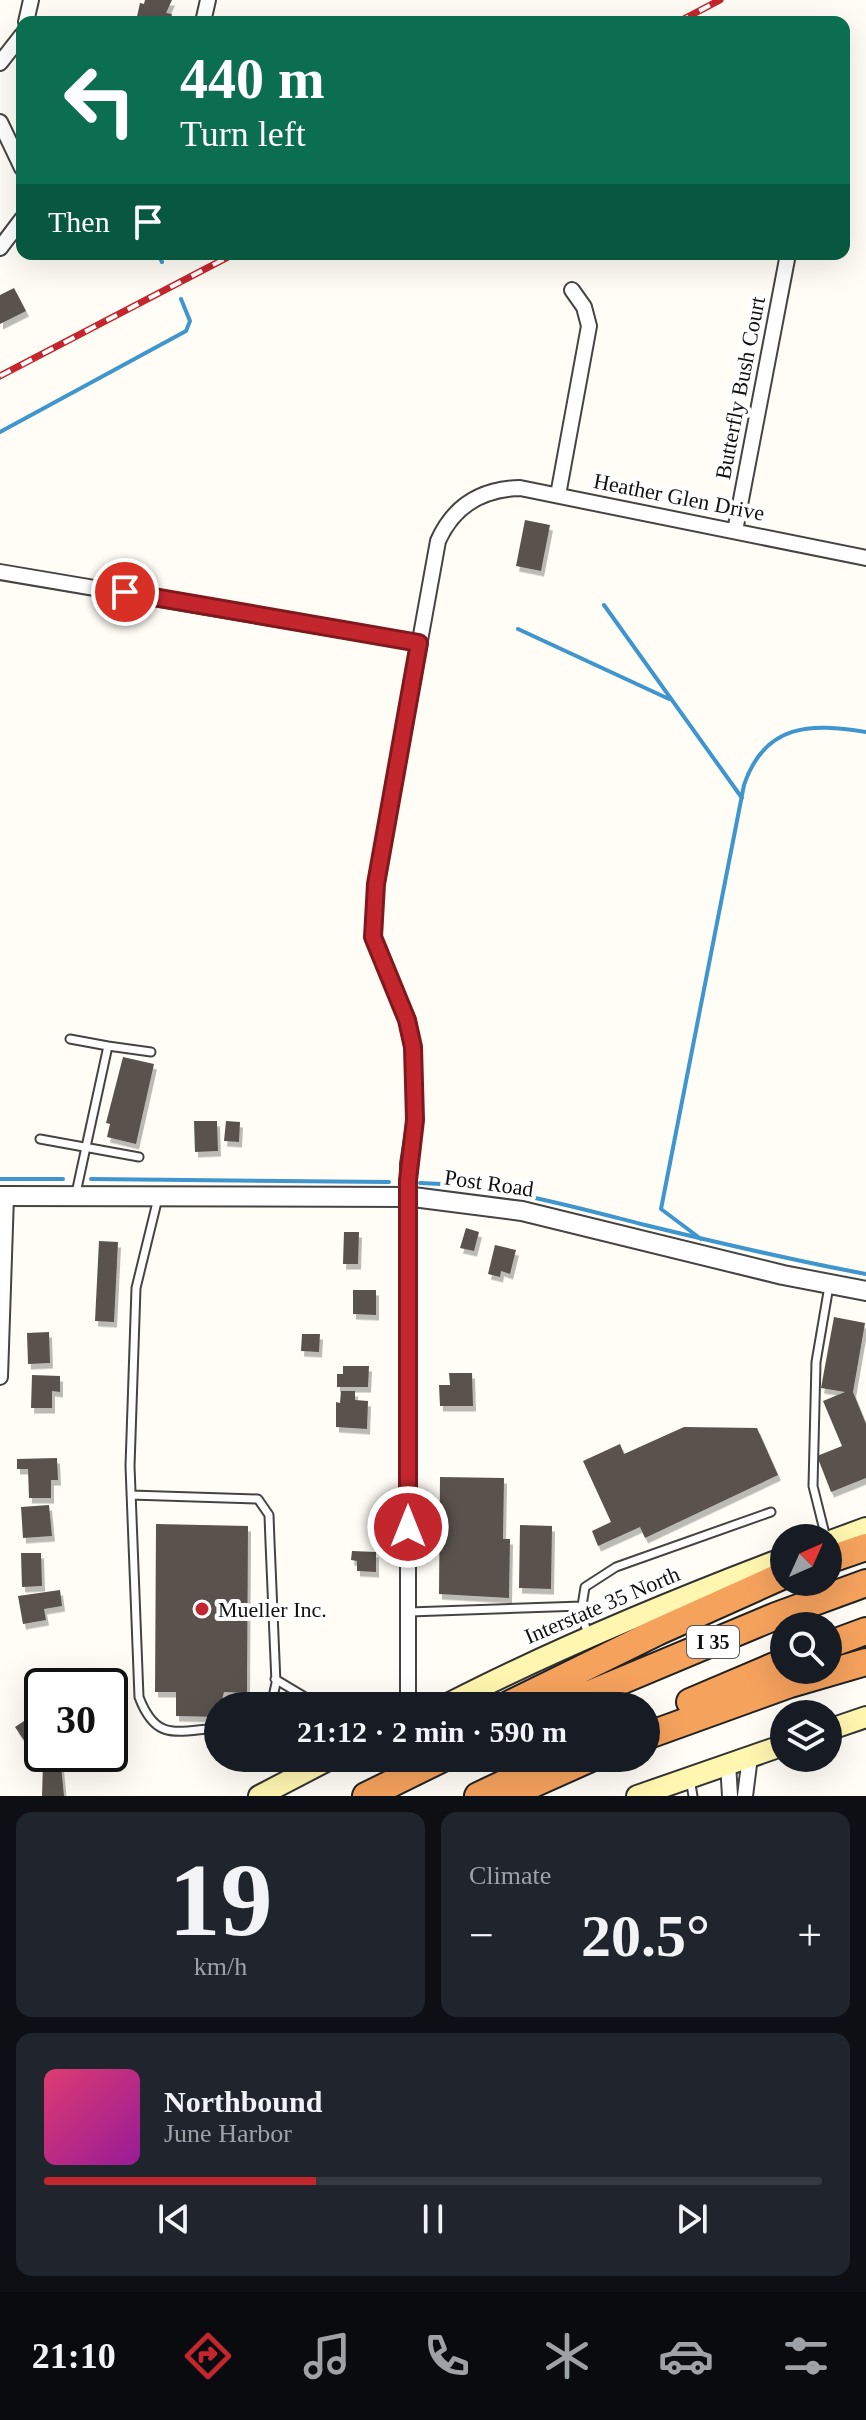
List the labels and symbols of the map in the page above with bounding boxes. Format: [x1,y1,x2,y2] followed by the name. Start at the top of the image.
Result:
[710,294,770,482] street label: Butterfly Bush Court
[591,468,767,526] street label: Heather Glen Drive
[91,558,159,626] pin
[443,1164,535,1202] street label: Post Road
[366,1485,450,1569] position arrow
[770,1524,842,1596] north arrow
[521,1561,683,1649] street label: Interstate 35 North
[218,1597,327,1622] place label: Mueller Inc.
[193,1600,211,1618] marker: Mueller Inc.
[687,1626,739,1658] road number: I 35
[24,1668,128,1772] speed limit sign: 30

